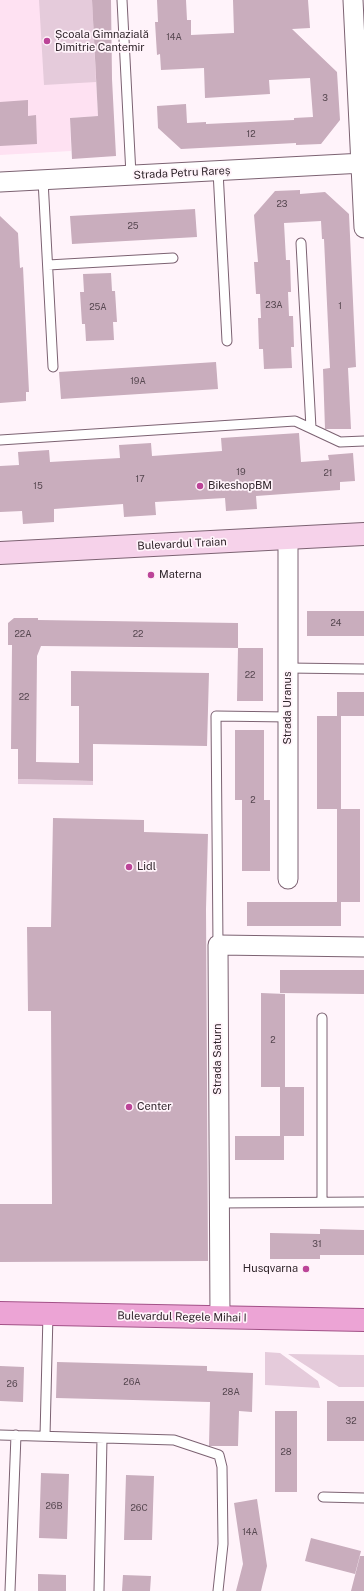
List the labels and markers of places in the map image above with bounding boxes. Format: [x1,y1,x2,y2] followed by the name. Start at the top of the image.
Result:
[55,28,149,54] place label: Școala Gimnazială Dimitrie Cantemir
[42,36,52,46] marker: Școala Gimnazială Dimitrie Cantemir
[208,479,272,493] place label: BikeshopBM
[195,481,205,491] marker: BikeshopBM
[159,568,202,582] place label: Materna
[146,570,156,580] marker: Materna
[137,860,156,874] place label: Lidl
[124,862,134,872] marker: Lidl
[137,1100,172,1114] place label: Center
[124,1102,134,1112] marker: Center
[243,1262,298,1276] place label: Husqvarna
[301,1264,311,1274] marker: Husqvarna

